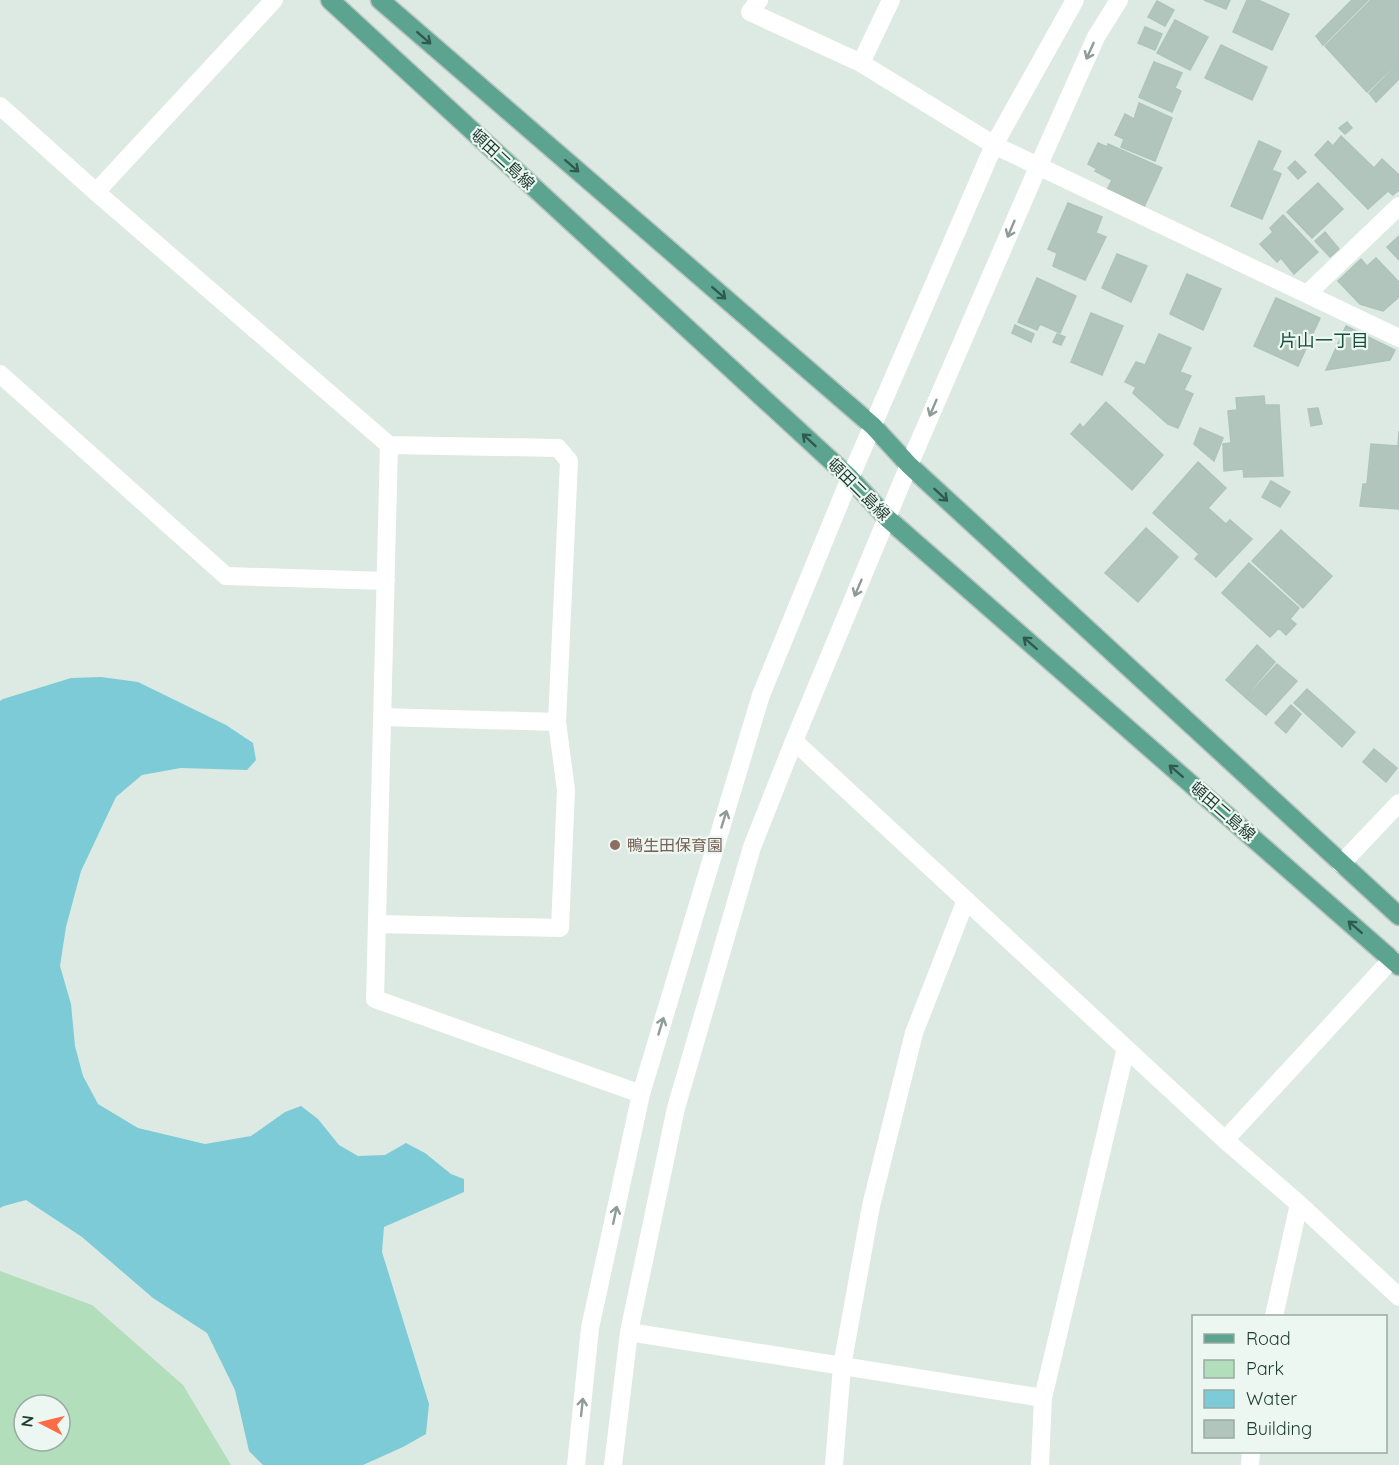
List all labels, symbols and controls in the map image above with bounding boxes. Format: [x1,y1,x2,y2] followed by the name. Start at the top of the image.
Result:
[416,31,431,45] one-way arrow
[1084,41,1095,59] one-way arrow
[467,124,539,194] street label: 頓田二島線
[564,159,580,172] one-way arrow
[1005,220,1016,238] one-way arrow
[711,286,726,300] one-way arrow
[1279,329,1369,352] district label: 片山一丁目
[927,399,938,417] one-way arrow
[801,433,816,448] one-way arrow
[824,454,894,524] street label: 頓田二島線
[933,488,948,502] one-way arrow
[851,578,863,596] one-way arrow
[1023,636,1038,650] one-way arrow
[1169,764,1184,778] one-way arrow
[1186,777,1260,845] street label: 頓田二島線
[719,810,730,829] one-way arrow
[627,835,723,855] place label: 鴨生田保育園
[608,838,622,852] marker: 鴨生田保育園
[1348,920,1363,934] one-way arrow
[656,1017,667,1036] one-way arrow
[609,1206,621,1225] one-way arrow
[1192,1315,1387,1453] legend
[1246,1327,1291,1350] text: Road
[1246,1357,1284,1380] text: Park
[1246,1387,1297,1410] text: Water
[12,1393,72,1453] north arrow
[577,1397,588,1417] one-way arrow
[16,1414,38,1428] text: N
[1246,1417,1312,1440] text: Building

